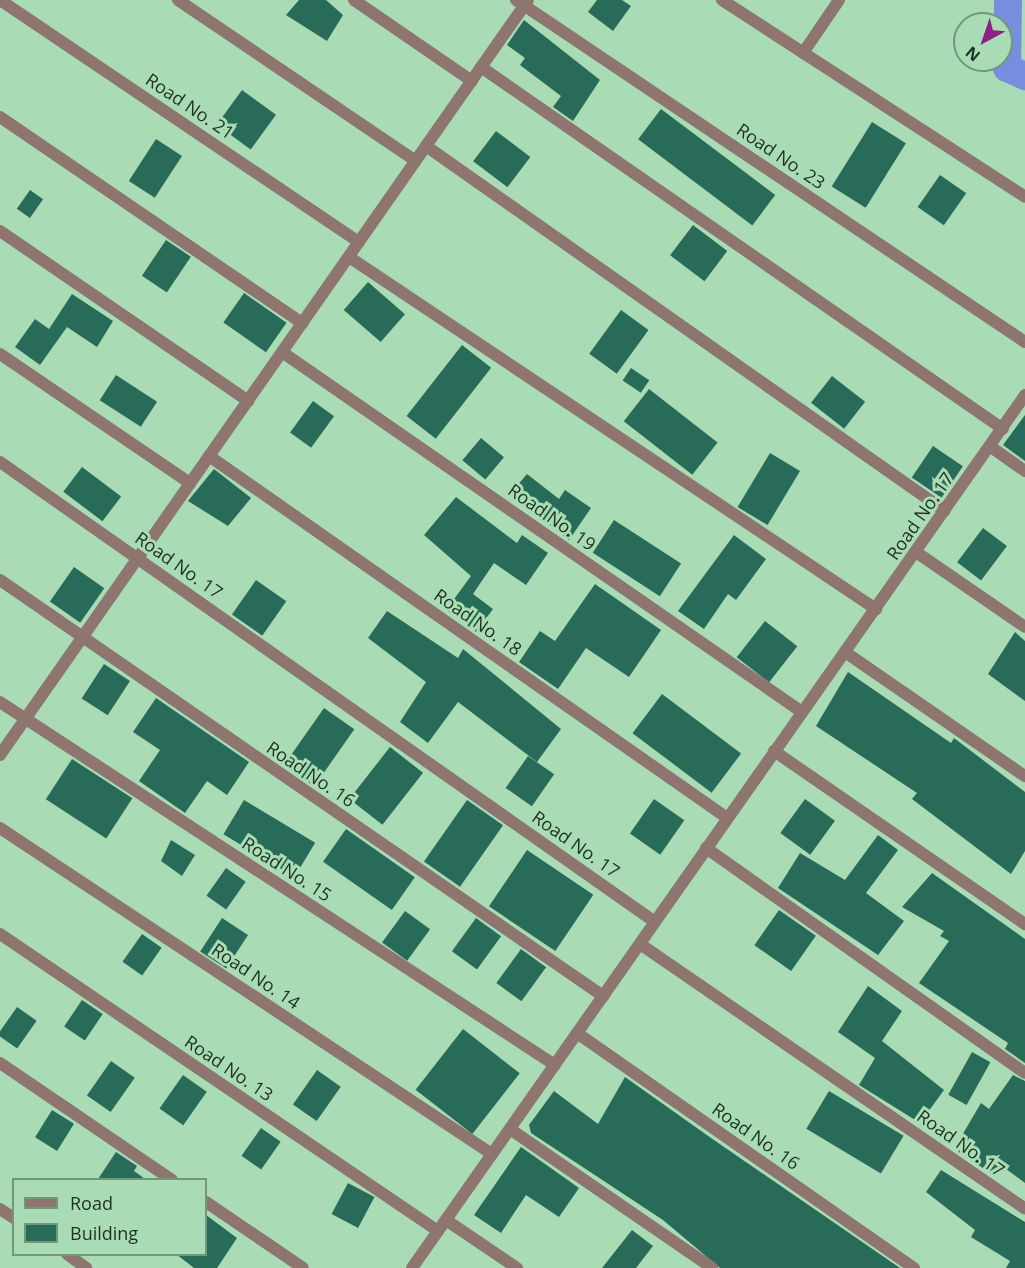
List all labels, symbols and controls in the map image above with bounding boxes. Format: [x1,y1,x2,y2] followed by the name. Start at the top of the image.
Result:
[953,12,1013,72] north arrow
[961,42,985,67] text: N
[142,69,238,143] street label: Road No. 21
[733,119,829,193] street label: Road No. 23
[882,468,958,564] street label: Road No. 17
[504,479,600,555] street label: Road No. 19
[131,527,227,603] street label: Road No. 17
[430,584,526,660] street label: Road No. 18
[263,737,359,811] street label: Road No. 16
[528,806,624,882] street label: Road No. 17
[238,832,336,906] street label: Road No. 15
[208,939,304,1013] street label: Road No. 14
[181,1031,277,1105] street label: Road No. 13
[708,1098,804,1174] street label: Road No. 16
[913,1105,1009,1181] street label: Road No. 17
[12,1178,207,1256] legend
[70,1191,113,1215] text: Road
[70,1221,138,1245] text: Building

